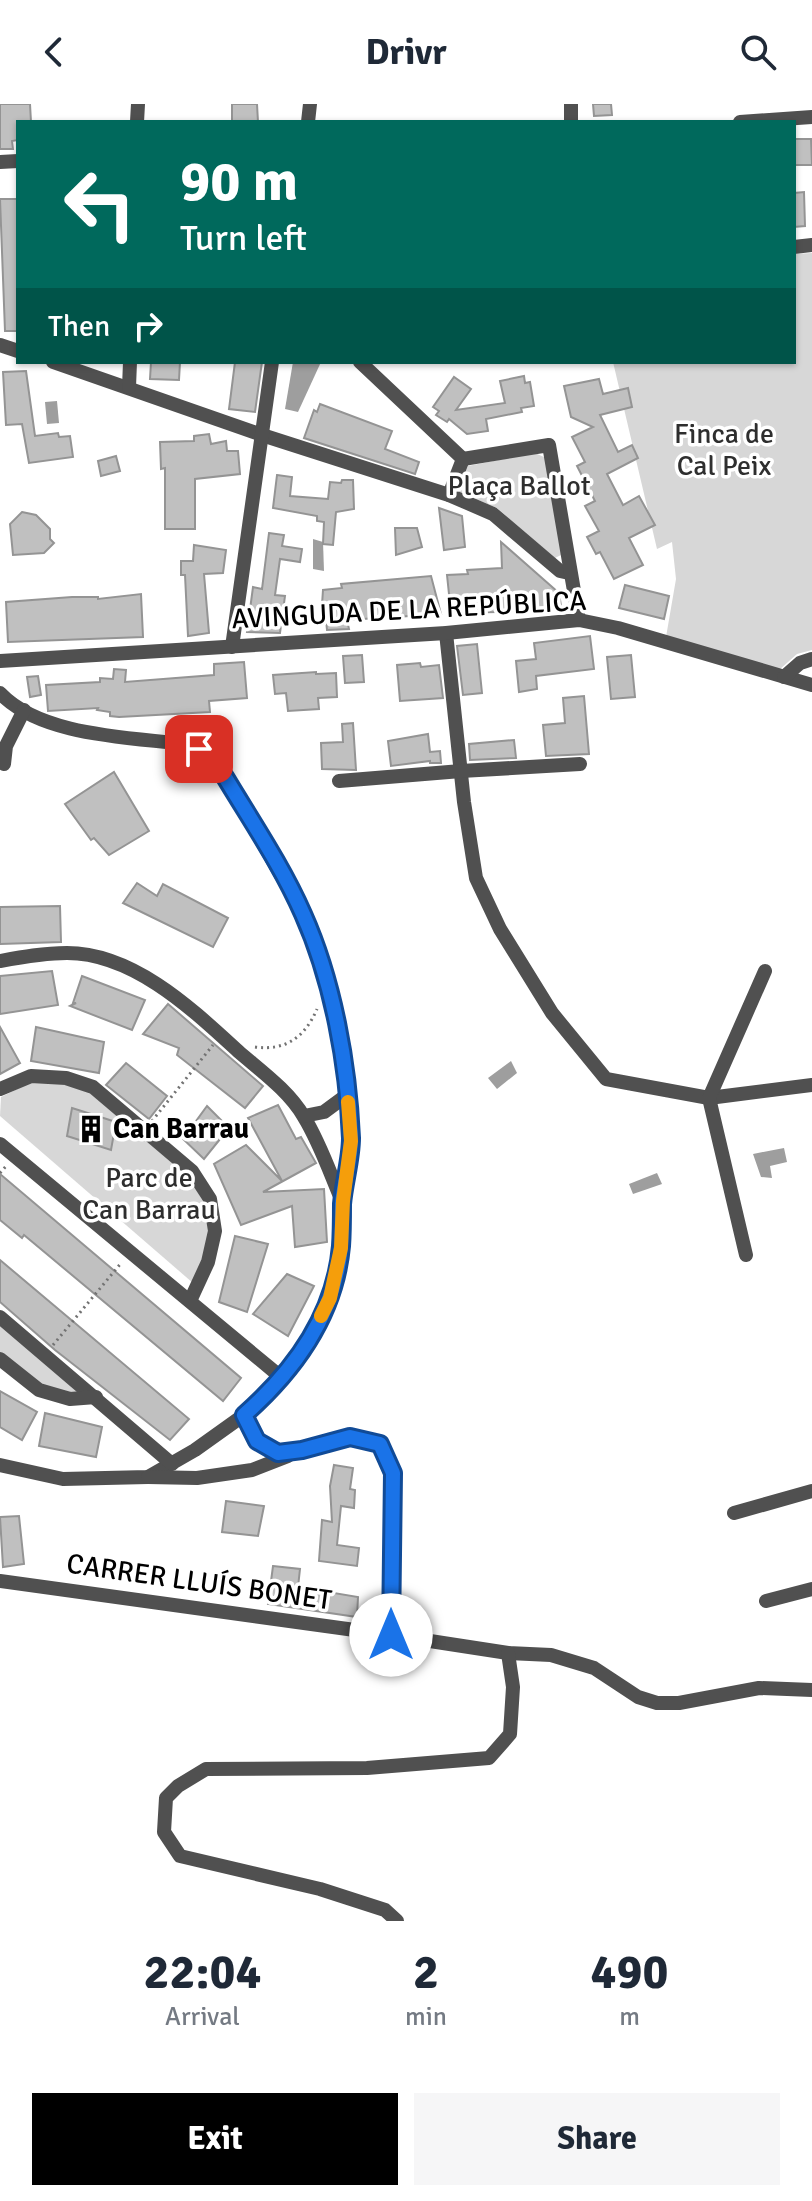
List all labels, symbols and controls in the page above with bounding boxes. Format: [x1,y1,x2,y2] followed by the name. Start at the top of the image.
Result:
[32,30,76,74] icon: back
[365,30,447,75] text: Drivr
[736,30,780,74] icon: search
[180,147,298,216] text: 90 m
[48,152,152,256] icon: left
[180,216,307,261] text: Turn left
[126,304,170,348] icon: right
[48,308,110,345] text: Then
[674,417,774,483] park label: Finca de Cal Peix
[448,469,591,503] park label: Plaça Ballot
[231,584,587,636] street label: AVINGUDA DE LA REPÚBLICA
[165,715,233,783] pin
[177,727,221,771] icon: arrive
[113,1112,249,1146] place label: Can Barrau
[76,1114,106,1144] building icon: Can Barrau
[82,1161,216,1227] park label: Parc de Can Barrau
[64,1547,334,1617] street label: CARRER LLUÍS BONET
[349,1593,433,1677] position arrow
[144,1943,261,2002] text: 22:04
[413,1943,439,2002] text: 2
[591,1943,668,2002] text: 490
[165,2001,240,2033] text: Arrival
[405,2001,447,2033] text: min
[619,2001,640,2033] text: m
[32,2093,398,2185] button: Exit
[414,2093,780,2185] button: Share

